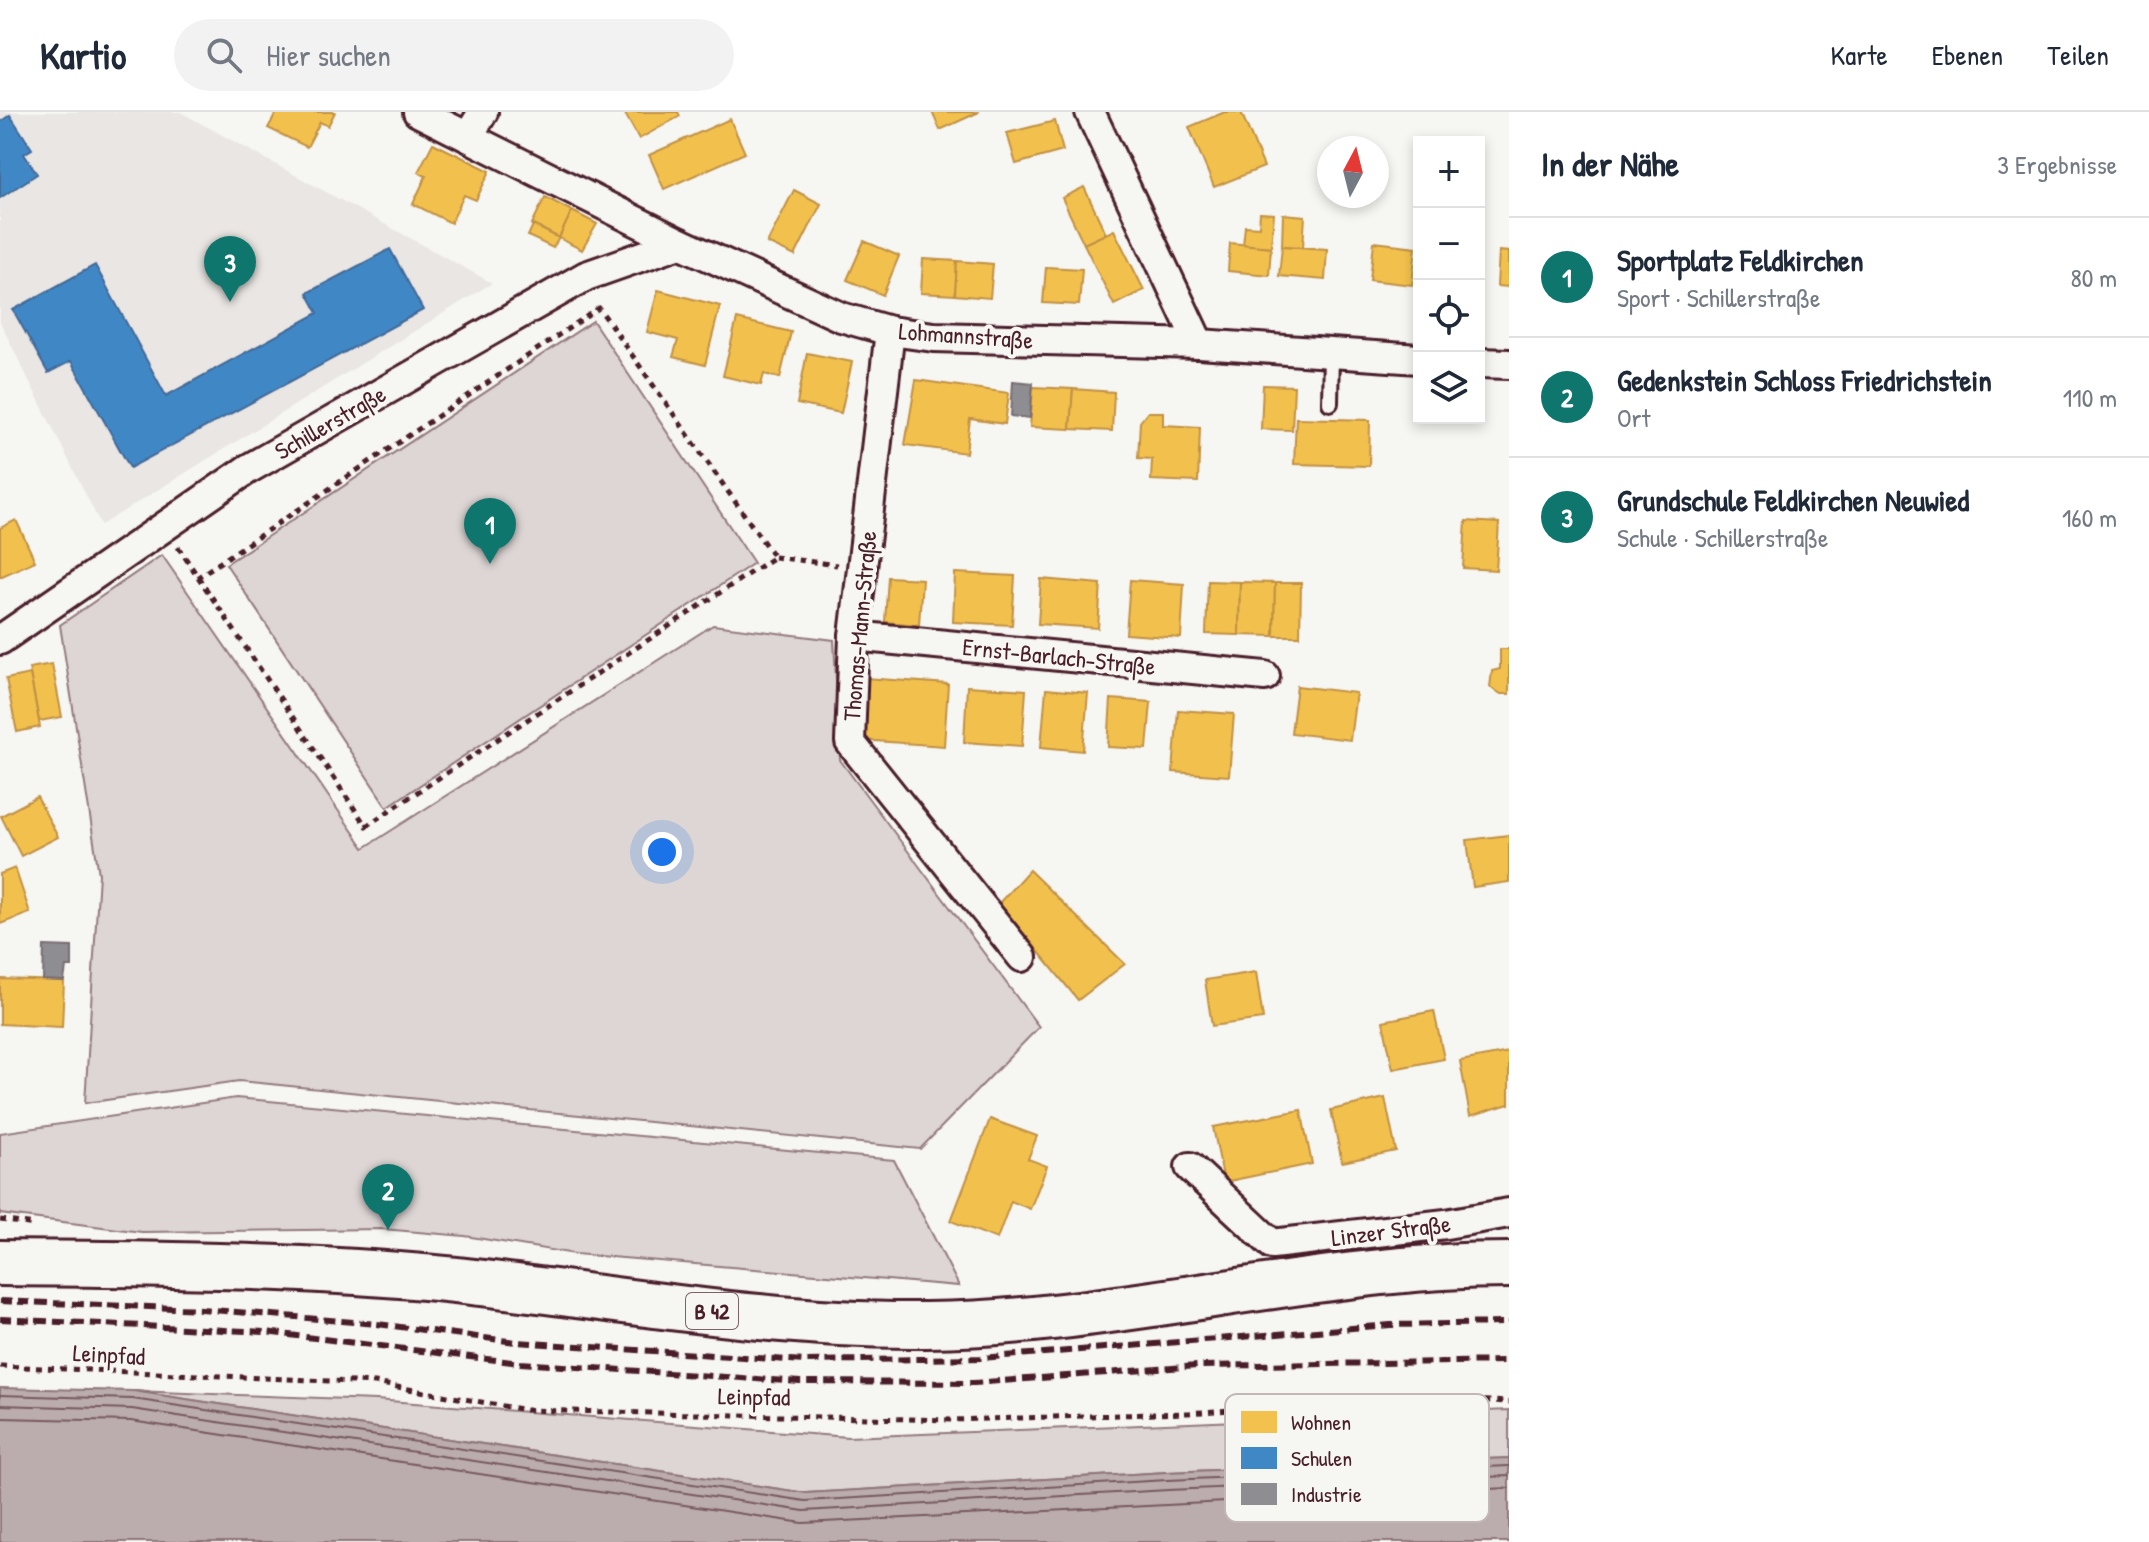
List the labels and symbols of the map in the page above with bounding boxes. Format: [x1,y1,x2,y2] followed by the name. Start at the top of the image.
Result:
[1317,136,1389,208] north arrow
[204,236,256,302] pin: 3
[898,314,1035,356] street label: Lohmannstraße
[269,377,392,467] street label: Schillerstraße
[464,498,516,564] pin: 1
[835,529,883,722] street label: Thomas-Mann-Straße
[961,630,1157,682] street label: Ernst-Barlach-Straße
[642,832,682,872] your location
[362,1164,414,1230] pin: 2
[1330,1207,1453,1253] street label: Linzer Straße
[686,1293,738,1329] road number: B 42
[72,1336,146,1372] street label: Leinpfad
[718,1379,790,1413] street label: Leinpfad
[1225,1394,1489,1522] legend
[1291,1407,1351,1437] text: Wohnen
[1291,1443,1352,1473] text: Schulen
[1291,1479,1362,1509] text: Industrie

